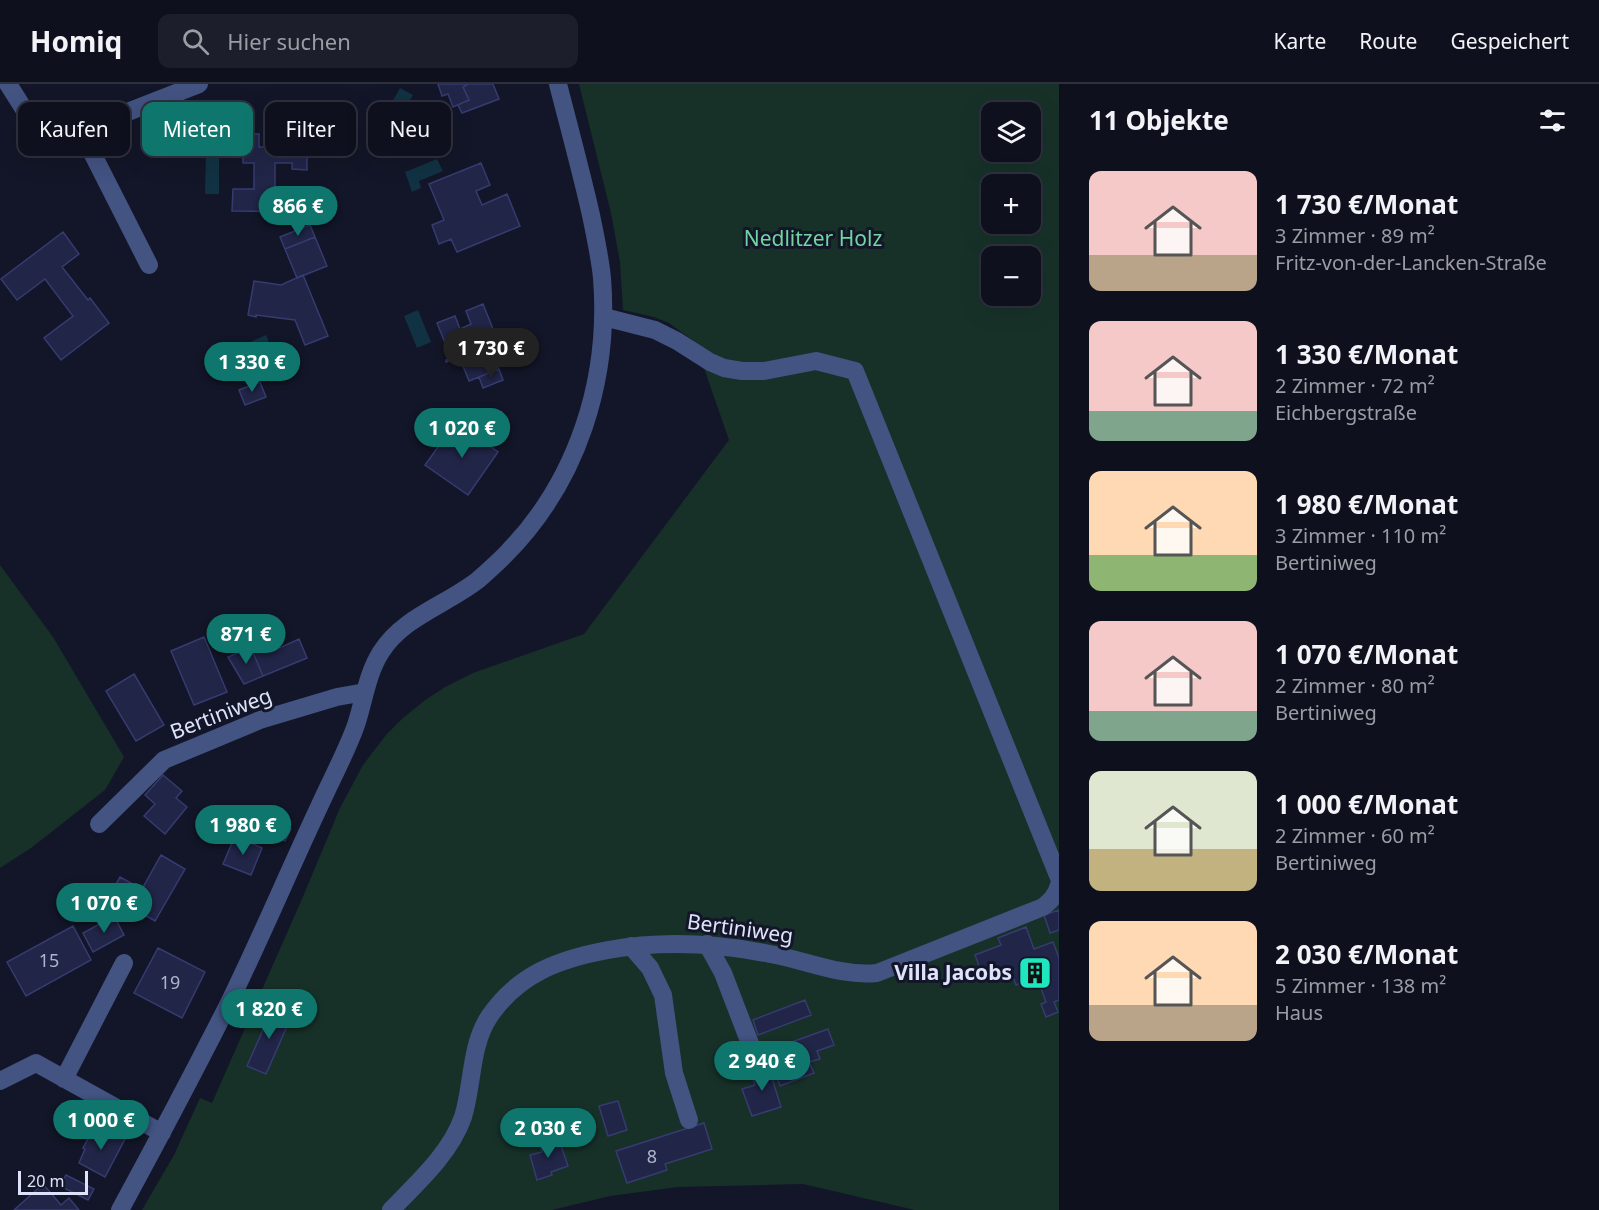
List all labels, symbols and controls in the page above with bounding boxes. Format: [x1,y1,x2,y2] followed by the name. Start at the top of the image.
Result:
[158,14,578,68] search box
[30,22,122,60] text: Homiq
[179,25,212,58] icon: search
[227,26,351,56] text: Hier suchen
[1273,27,1326,55] text: Karte
[1359,27,1417,55] text: Route
[1450,27,1569,55] text: Gespeichert
[18,102,130,156] chip: Kaufen
[142,102,253,156] chip: Mieten
[265,102,356,156] chip: Filter
[368,102,451,156] chip: Neu
[981,102,1041,306] map controls
[981,102,1041,162] button: layers
[1089,102,1229,138] text: 11 Objekte
[1536,104,1569,137] icon: filters
[981,174,1041,234] button: +
[256,186,340,237] pin: 866 €
[1275,186,1458,222] text: 1 730 €/Monat
[273,192,323,219] text: 866 €
[1137,195,1209,267] icon: home
[1275,222,1435,249] text: 3 Zimmer · 89 m²
[744,224,882,252] park label: Nedlitzer Holz
[981,246,1041,306] button: −
[1275,249,1547,276] text: Fritz-von-der-Lancken-Straße
[436,328,546,379] pin: 1 730 €
[457,334,525,361] text: 1 730 €
[1275,336,1458,372] text: 1 330 €/Monat
[197,342,307,393] pin: 1 330 €
[1137,345,1209,417] icon: home
[218,348,286,375] text: 1 330 €
[1275,372,1435,399] text: 2 Zimmer · 72 m²
[1275,399,1417,426] text: Eichbergstraße
[407,408,517,459] pin: 1 020 €
[428,414,496,441] text: 1 020 €
[1275,486,1458,522] text: 1 980 €/Monat
[1137,495,1209,567] icon: home
[1275,522,1446,549] text: 3 Zimmer · 110 m²
[1275,549,1377,576] text: Bertiniweg
[204,614,288,665] pin: 871 €
[221,620,271,647] text: 871 €
[1275,636,1458,672] text: 1 070 €/Monat
[1137,645,1209,717] icon: home
[1275,672,1435,699] text: 2 Zimmer · 80 m²
[166,681,276,745] street label: Bertiniweg
[1275,699,1377,726] text: Bertiniweg
[1275,786,1458,822] text: 1 000 €/Monat
[1137,795,1209,867] icon: home
[188,805,298,856] pin: 1 980 €
[209,811,277,838] text: 1 980 €
[1275,822,1435,849] text: 2 Zimmer · 60 m²
[1275,849,1377,876] text: Bertiniweg
[49,883,159,934] pin: 1 070 €
[70,889,138,916] text: 1 070 €
[685,907,795,949] street label: Bertiniweg
[1275,936,1458,972] text: 2 030 €/Monat
[1137,945,1209,1017] icon: home
[39,948,59,972] house number: 15
[1017,955,1053,991] building icon: Villa Jacobs
[894,958,1012,986] place label: Villa Jacobs
[160,970,180,994] house number: 19
[1275,972,1446,999] text: 5 Zimmer · 138 m²
[214,989,324,1040] pin: 1 820 €
[235,995,303,1022] text: 1 820 €
[1275,999,1323,1026] text: Haus
[707,1041,817,1092] pin: 2 940 €
[728,1047,796,1074] text: 2 940 €
[46,1100,156,1151] pin: 1 000 €
[67,1106,135,1133] text: 1 000 €
[493,1108,603,1159] pin: 2 030 €
[514,1114,582,1141] text: 2 030 €
[647,1144,657,1168] house number: 8
[18,1168,88,1196] scale bar
[27,1170,64,1192] text: 20 m

